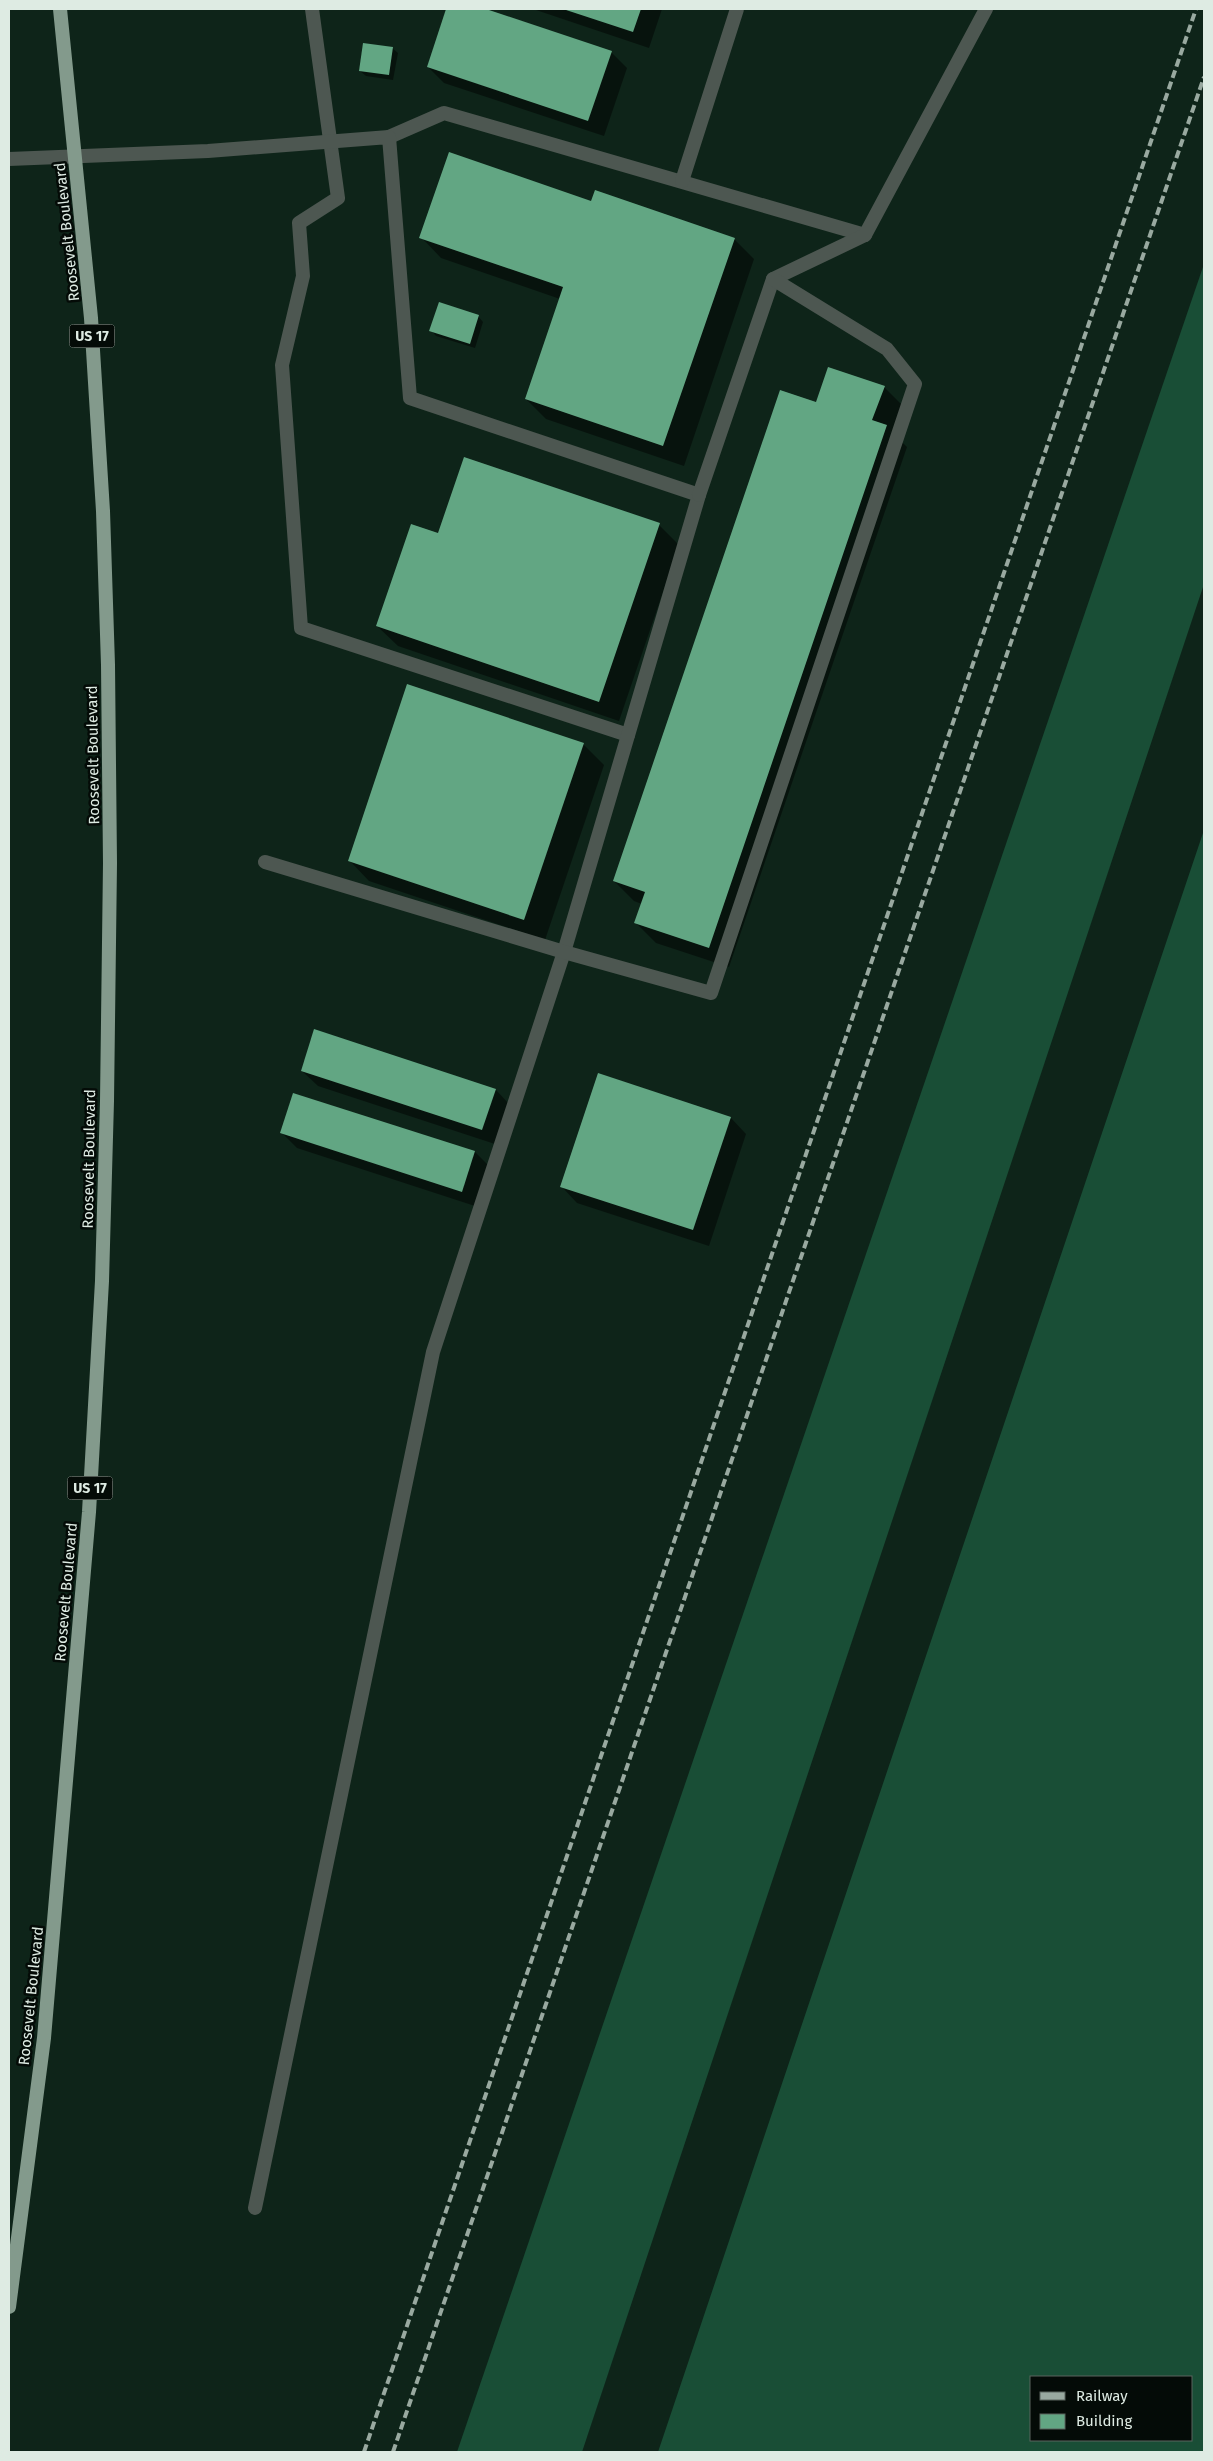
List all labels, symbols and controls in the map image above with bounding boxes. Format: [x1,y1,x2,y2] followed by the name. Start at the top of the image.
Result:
[51,162,83,302] street label: Roosevelt Boulevard
[70,324,114,348] road number: US 17
[83,685,103,825] street label: Roosevelt Boulevard
[79,1089,99,1229] street label: Roosevelt Boulevard
[68,1476,112,1500] road number: US 17
[51,1522,81,1662] street label: Roosevelt Boulevard
[15,1926,47,2066] street label: Roosevelt Boulevard
[1030,2376,1193,2441] legend
[1076,2387,1128,2405] text: Railway
[1076,2412,1132,2430] text: Building

